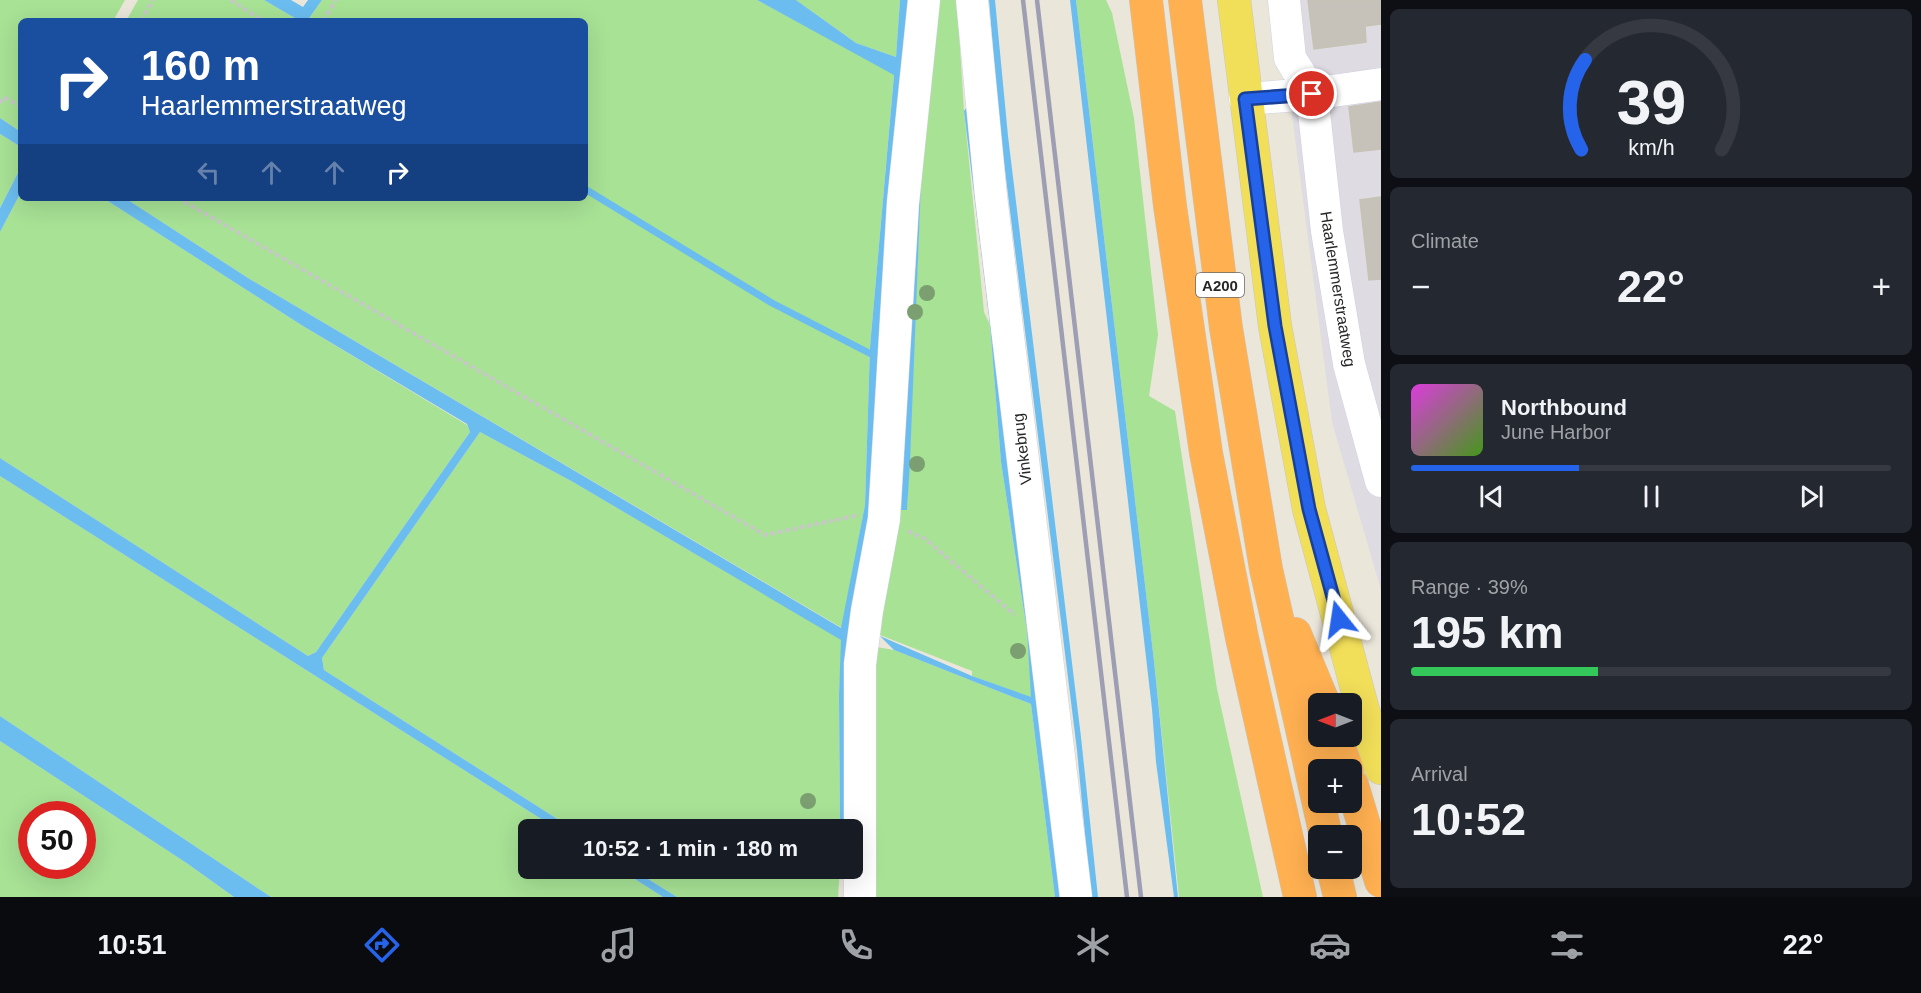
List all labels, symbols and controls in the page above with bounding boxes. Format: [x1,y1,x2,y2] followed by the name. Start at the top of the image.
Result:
[42,42,120,120] icon: right
[141,42,260,89] text: 160 m
[1286,68,1337,119] pin
[1616,68,1686,137] text: 39
[1295,77,1328,110] icon: arrive
[141,91,407,121] text: Haarlemmerstraatweg
[1628,137,1674,161] text: km/h
[192,156,225,189] icon: left
[255,156,288,189] icon: ahead
[318,156,351,189] icon: ahead
[381,156,414,189] icon: right
[1317,210,1359,368] street label: Haarlemmerstraatweg
[1411,230,1479,252] text: Climate
[1617,261,1685,312] text: 22°
[1411,268,1430,305] text: −
[1872,268,1891,305] text: +
[1196,273,1244,297] road number: A200
[1501,395,1627,420] text: Northbound
[1009,412,1035,486] street label: Vinkebrug
[1501,421,1611,443] text: June Harbor
[1475,480,1508,513] icon: previous
[1635,480,1668,513] icon: pause
[1795,480,1828,513] icon: next
[1411,576,1528,598] text: Range · 39%
[1307,587,1371,651] position arrow
[1411,607,1564,658] text: 195 km
[1308,693,1362,747] north arrow
[1308,693,1362,879] map controls
[1308,759,1362,813] button: +
[1411,763,1468,785] text: Arrival
[1411,794,1526,845] text: 10:52
[18,801,96,879] speed limit sign: 50
[1308,825,1362,879] button: −
[583,836,798,861] text: 10:52 · 1 min · 180 m
[361,924,403,966] icon: directions
[598,924,640,966] icon: music
[835,924,877,966] icon: phone
[1072,924,1114,966] icon: climate
[1309,924,1351,966] icon: car
[1546,924,1588,966] icon: filters
[97,930,167,960] text: 10:51
[1783,930,1823,960] text: 22°

